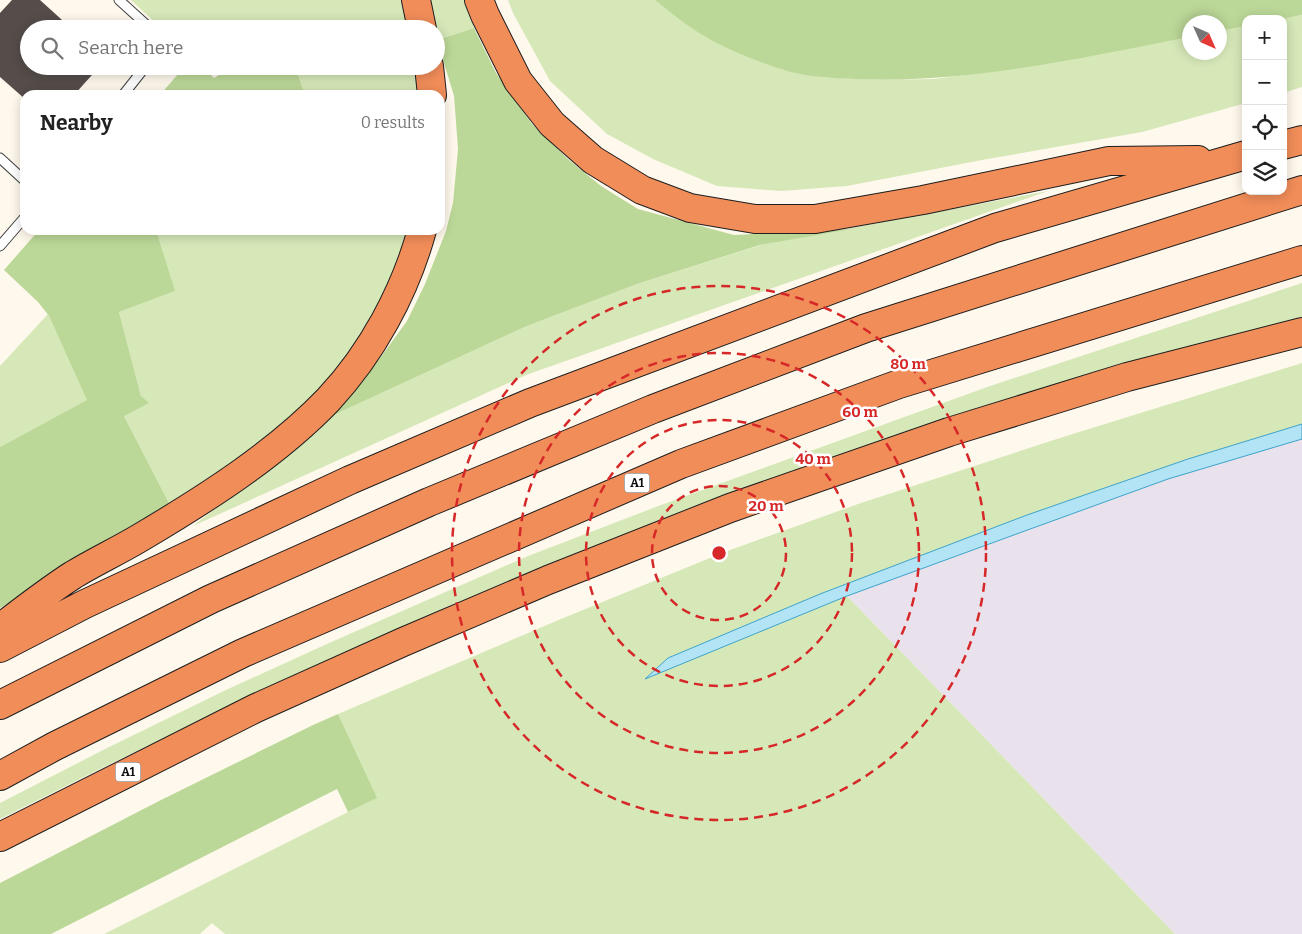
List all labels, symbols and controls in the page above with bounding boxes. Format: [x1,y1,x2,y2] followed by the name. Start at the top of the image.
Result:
[1182,15,1227,60] north arrow
[1242,15,1287,195] map controls
[1242,15,1287,60] button: +
[20,20,445,75] search box
[38,34,66,62] icon: search
[78,36,183,59] text: Search here
[1242,60,1287,105] button: −
[1242,105,1287,150] button: locate
[40,110,113,136] text: Nearby
[361,113,425,132] text: 0 results
[1242,150,1287,195] button: layers
[890,355,926,373] text: 80 m
[842,403,878,421] text: 60 m
[795,450,832,468] text: 40 m
[624,473,650,492] road number: A1
[749,497,784,515] text: 20 m
[710,544,728,562] centre of rings
[116,762,140,782] road number: A1

